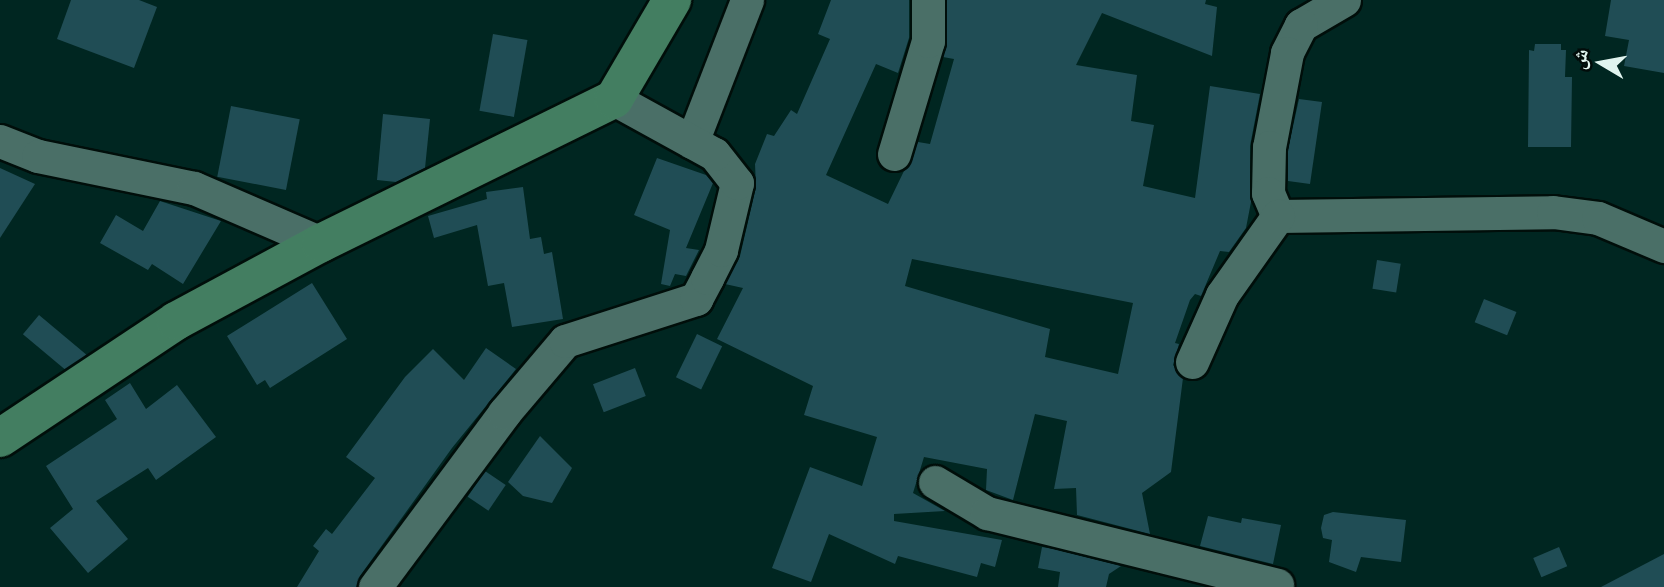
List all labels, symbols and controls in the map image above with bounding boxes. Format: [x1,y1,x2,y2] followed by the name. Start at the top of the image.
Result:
[1566,28,1636,98] north arrow
[1566,47,1595,72] text: ش

